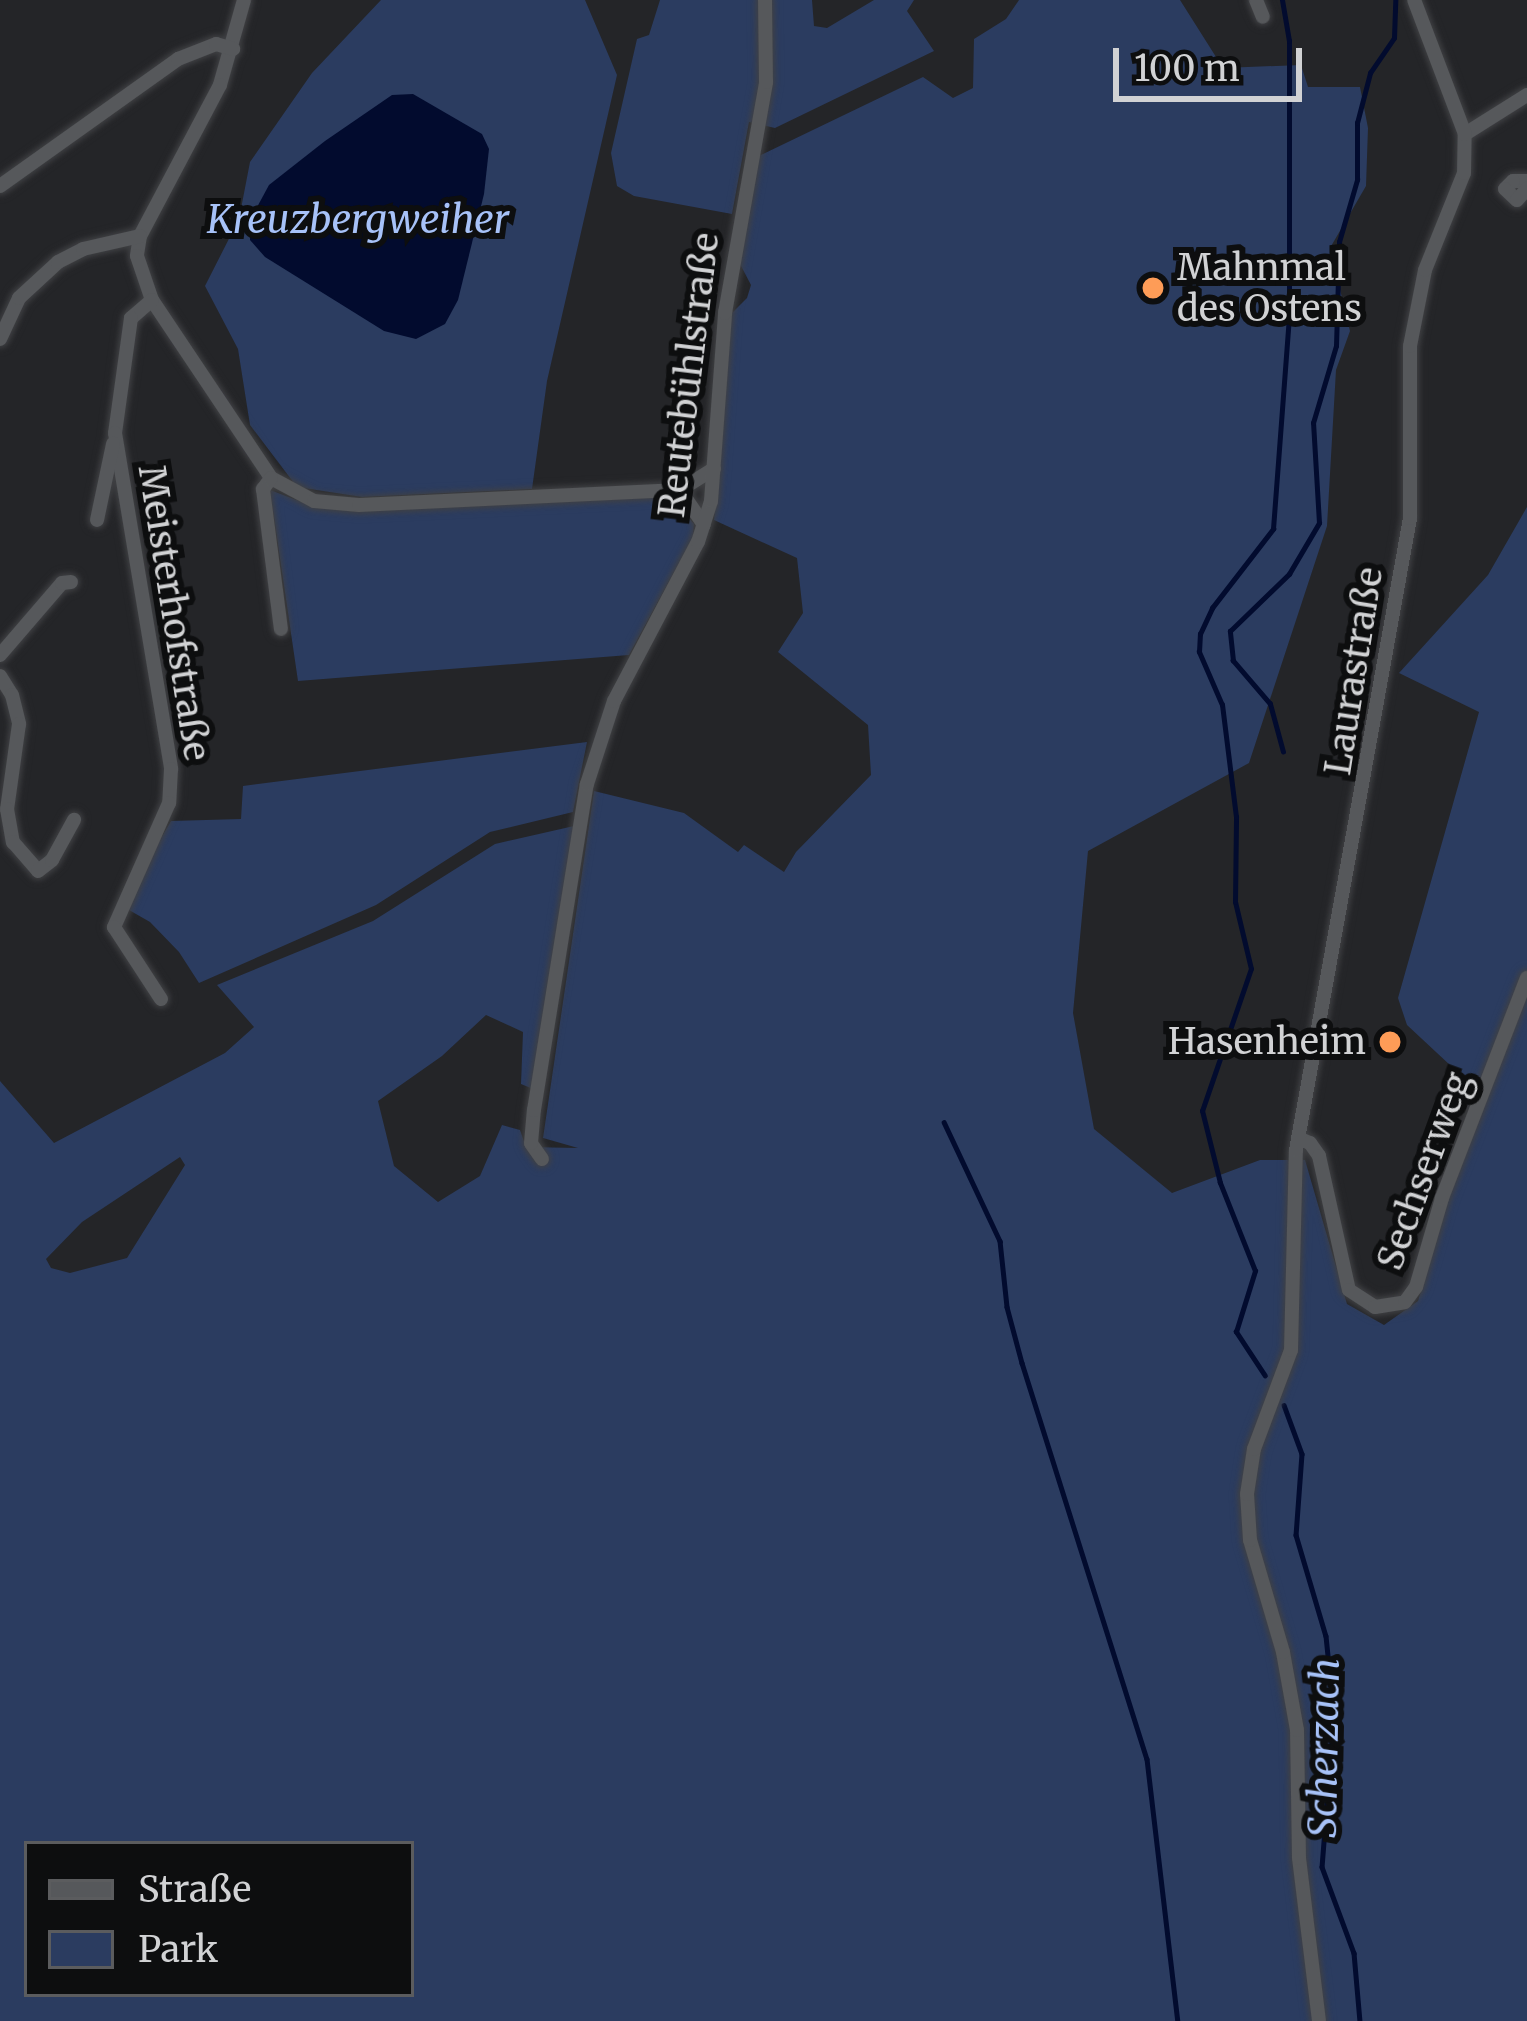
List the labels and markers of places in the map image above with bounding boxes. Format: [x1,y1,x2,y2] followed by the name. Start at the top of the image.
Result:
[1177,245,1362,330] place label: Mahnmal des Ostens
[1140,275,1166,301] marker: Mahnmal des Ostens
[1168,1020,1366,1064] place label: Hasenheim
[1377,1029,1403,1055] marker: Hasenheim

